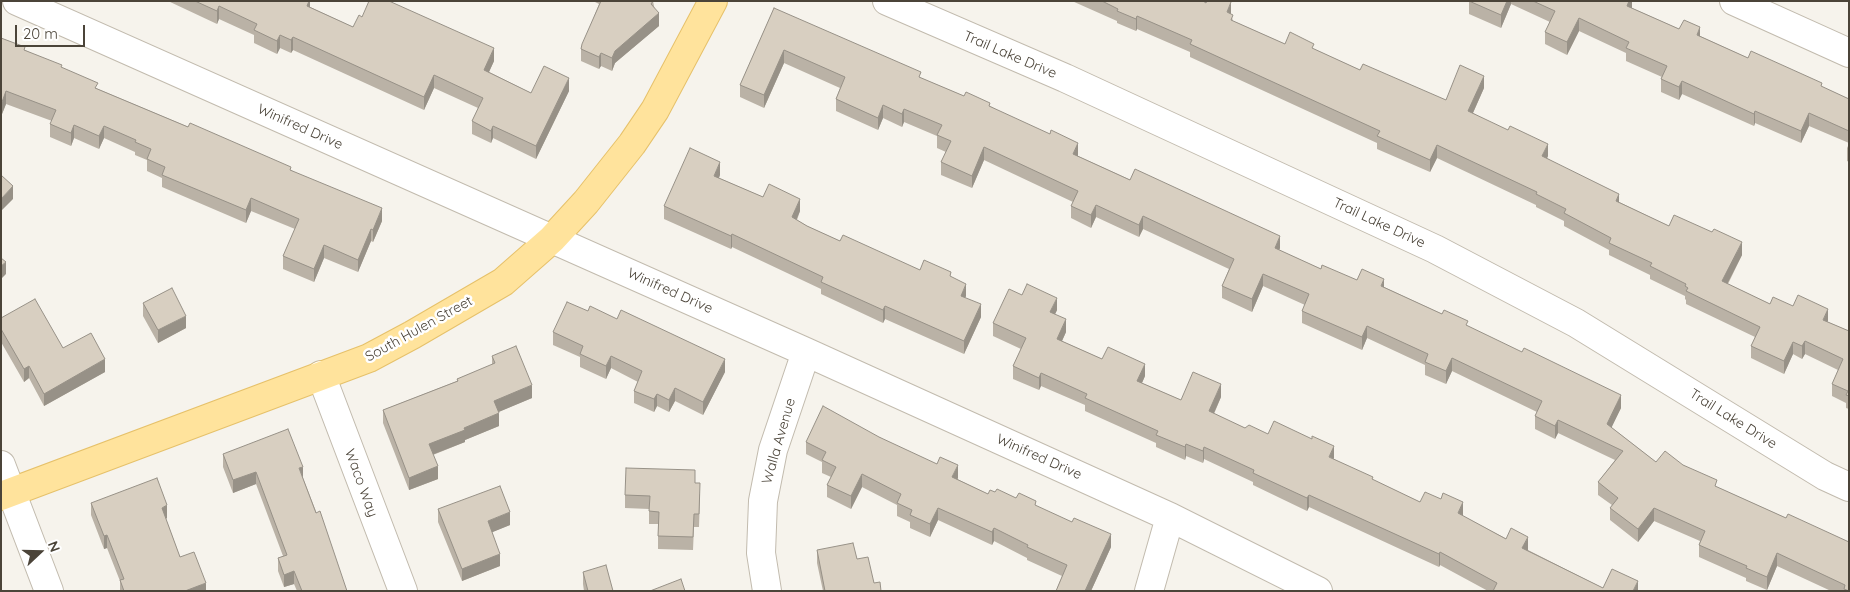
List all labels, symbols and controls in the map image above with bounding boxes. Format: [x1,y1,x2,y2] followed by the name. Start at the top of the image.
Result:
[18,15,88,47] scale bar
[23,24,58,43] text: 20 m
[961,28,1059,82] street label: Trail Lake Drive
[255,101,345,153] street label: Winifred Drive
[1330,194,1428,252] street label: Trail Lake Drive
[625,265,715,317] street label: Winifred Drive
[362,293,476,365] street label: South Hulen Street
[1686,385,1780,453] street label: Trail Lake Drive
[759,396,799,486] street label: Walla Avenue
[994,431,1084,483] street label: Winifred Drive
[341,447,381,519] street label: Waco Way
[15,527,65,577] north arrow
[44,539,64,555] text: N

